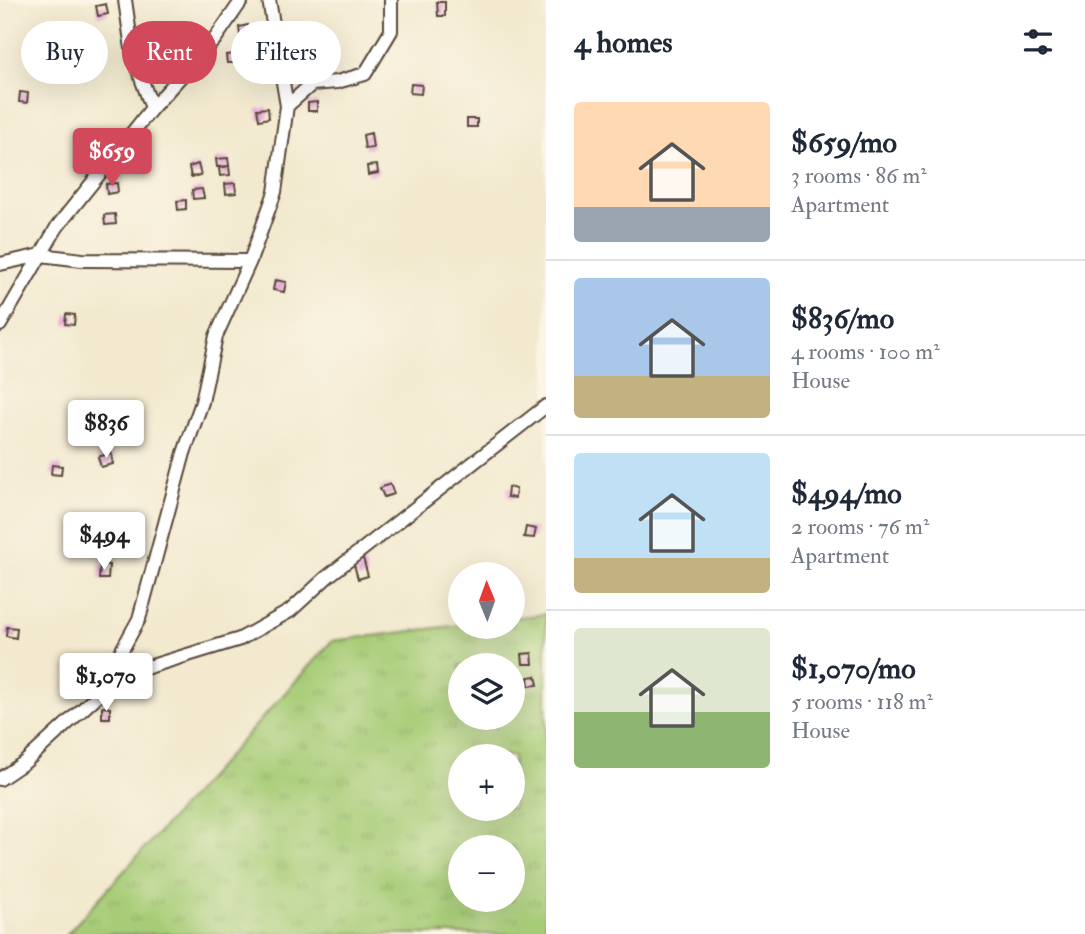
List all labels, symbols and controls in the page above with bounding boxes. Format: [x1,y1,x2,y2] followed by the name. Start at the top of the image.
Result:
[21,21,108,84] chip: Buy
[122,21,217,84] chip: Rent
[231,21,341,84] chip: Filters
[1019,23,1057,61] icon: filters
[574,24,673,61] text: 4 homes
[791,124,897,161] text: $659/mo
[71,128,153,188] pin: $659
[630,130,714,214] icon: home
[89,136,135,165] text: $659
[791,161,927,190] text: 3 rooms · 86 m²
[791,190,889,219] text: Apartment
[791,300,894,337] text: $836/mo
[630,306,714,390] icon: home
[791,337,940,366] text: 4 rooms · 100 m²
[791,366,850,395] text: House
[65,400,147,460] pin: $836
[84,408,128,437] text: $836
[791,475,902,512] text: $494/mo
[630,481,714,565] icon: home
[63,512,145,572] pin: $494
[791,512,929,541] text: 2 rooms · 76 m²
[79,520,129,549] text: $494
[791,541,889,570] text: Apartment
[448,562,525,639] north arrow
[448,562,525,912] map controls
[791,650,916,687] text: $1,070/mo
[448,653,525,730] button: layers
[49,654,163,713] pin: $1,070
[630,656,714,740] icon: home
[76,661,136,690] text: $1,070
[791,687,933,716] text: 5 rooms · 118 m²
[791,716,850,745] text: House
[448,744,525,821] button: +
[448,835,525,912] button: −

